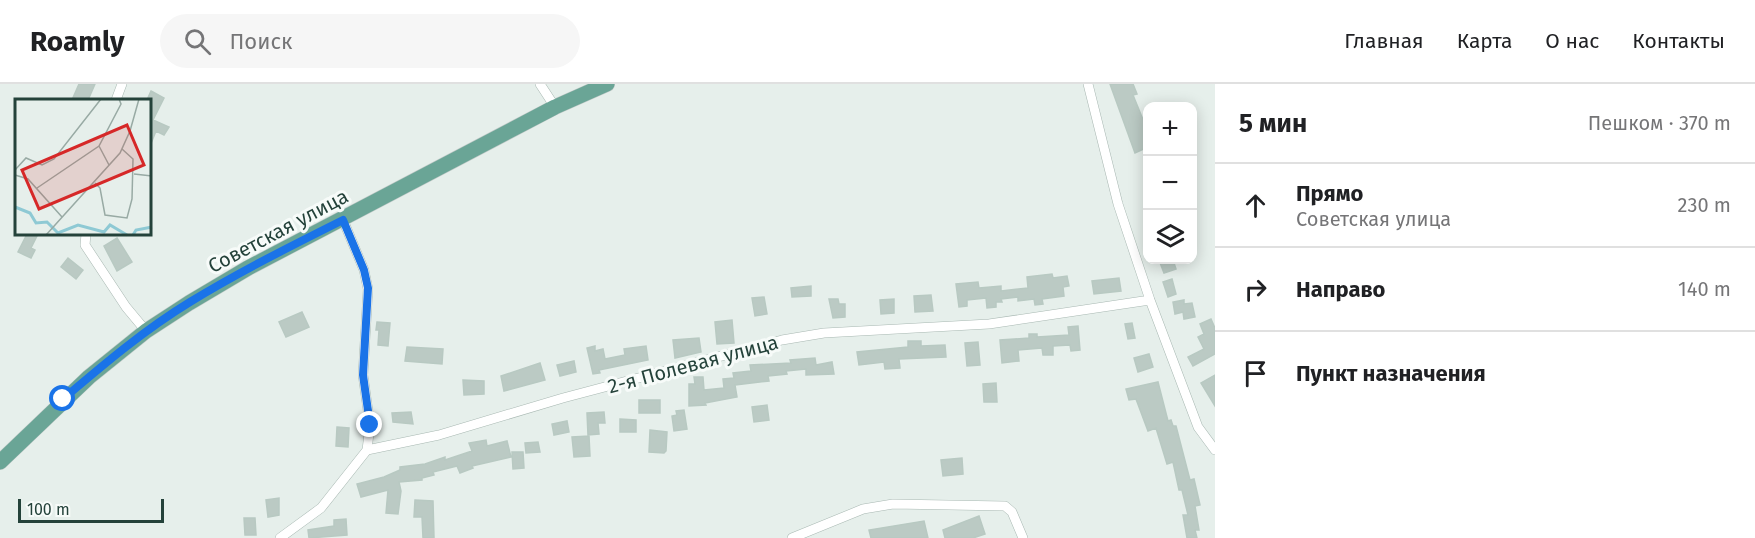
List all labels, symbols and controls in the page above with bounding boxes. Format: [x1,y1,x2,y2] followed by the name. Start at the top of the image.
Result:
[160,14,580,68] search box
[30,25,124,58] text: Roamly
[181,25,214,58] icon: search
[229,28,292,55] text: Поиск
[1344,28,1424,54] text: Главная
[1457,28,1512,54] text: Карта
[1545,28,1599,54] text: О нас
[1632,28,1725,54] text: Контакты
[15,99,152,236] inset map
[1143,102,1197,264] map controls
[1143,102,1197,156] button: +
[1239,108,1307,139] text: 5 мин
[1588,111,1731,135] text: Пешком · 370 m
[1143,156,1197,210] button: −
[1296,180,1363,207] text: Прямо
[204,184,352,278] street label: Советская улица
[1239,189,1272,222] icon: ahead
[1678,193,1731,217] text: 230 m
[1296,207,1451,231] text: Советская улица
[1143,210,1197,264] button: layers
[1239,273,1272,306] icon: right
[1296,276,1385,303] text: Направо
[1678,277,1731,301] text: 140 m
[605,330,781,398] street label: 2-я Полевая улица
[1239,357,1272,390] icon: arrive
[1296,360,1486,387] text: Пункт назначения
[49,385,75,411] route start
[356,411,382,437] route end
[18,496,164,524] scale bar
[27,500,70,519] text: 100 m

